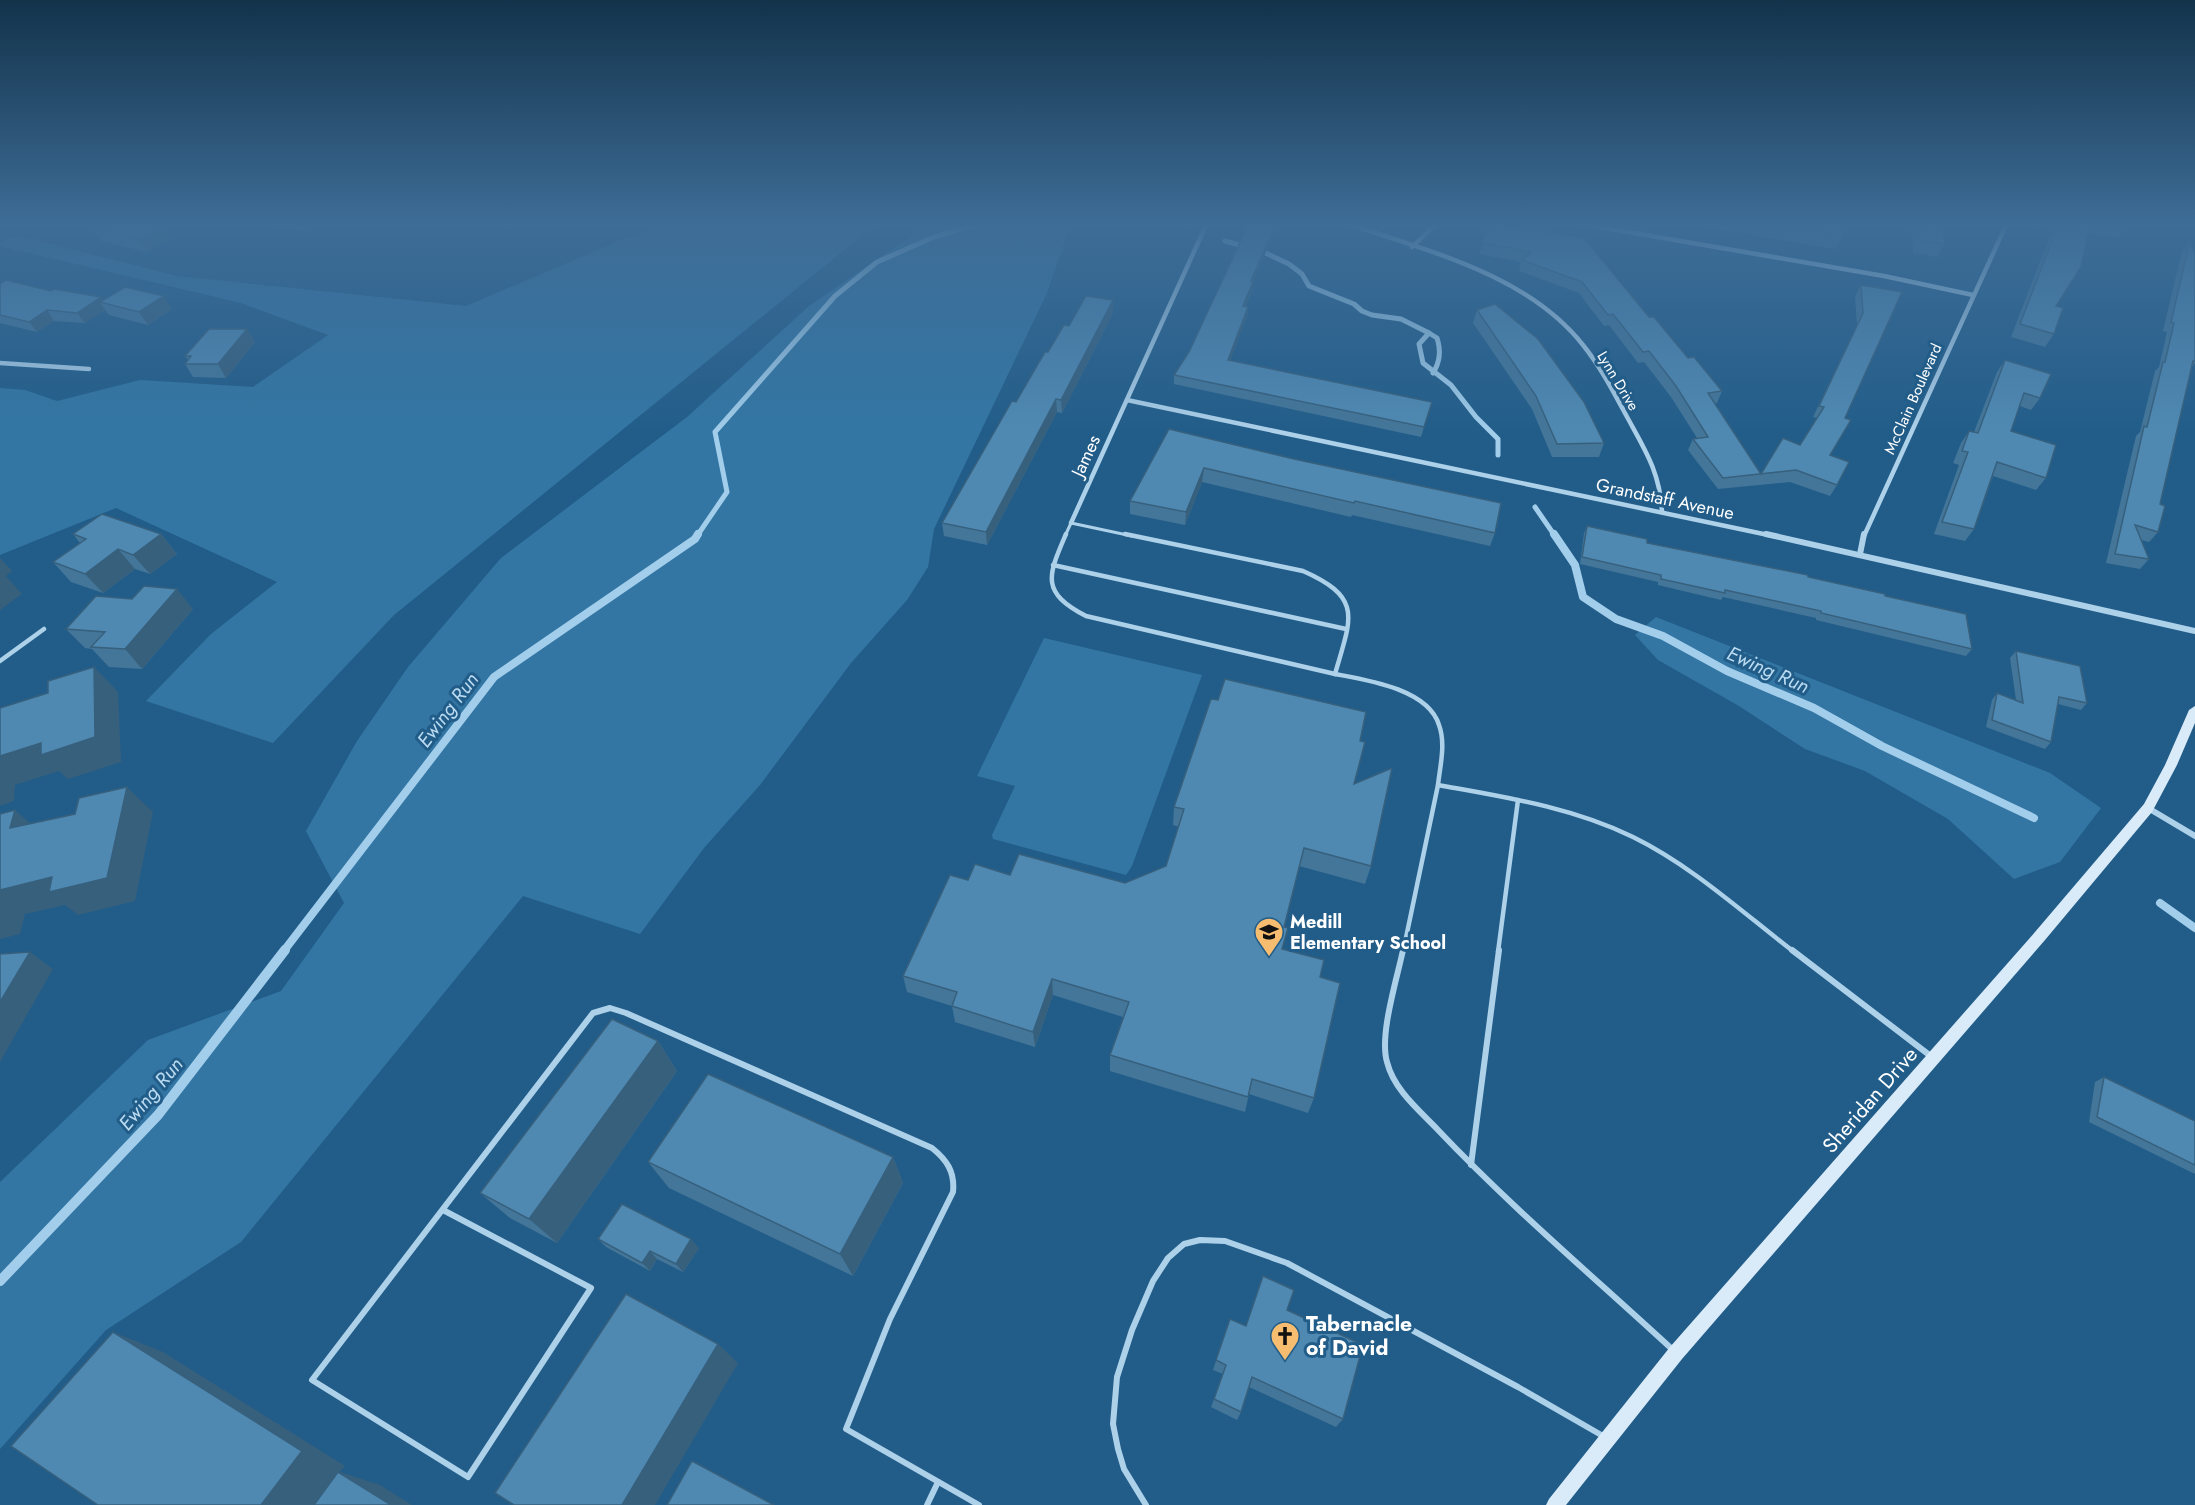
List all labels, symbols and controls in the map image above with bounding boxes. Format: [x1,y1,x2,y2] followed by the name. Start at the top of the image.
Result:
[1879,340,1947,458] street label: McClain Boulevard
[1592,347,1645,415] street label: Lynn Drive
[1064,431,1107,483] street label: James
[1594,472,1736,526] street label: Grandstaff Avenue
[1722,639,1814,701] water label: Ewing Run
[410,666,486,754] water label: Ewing Run
[1290,909,1446,956] place label: Medill Elementary School
[1253,916,1285,958] school or university icon: Medill Elementary School
[1815,1040,1925,1160] street label: Sheridan Drive
[112,1051,190,1137] water label: Ewing Run
[1306,1309,1412,1363] place label: Tabernacle of David
[1269,1320,1301,1362] church icon: Tabernacle of David

